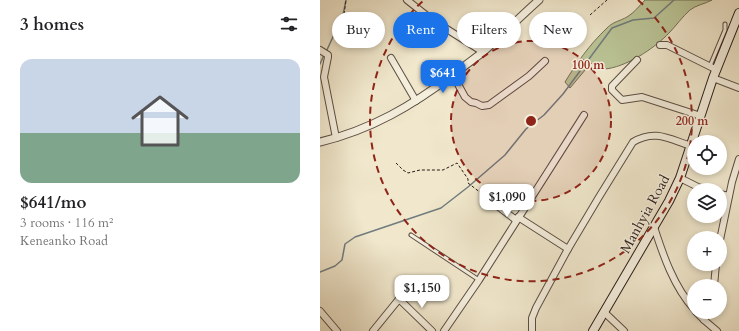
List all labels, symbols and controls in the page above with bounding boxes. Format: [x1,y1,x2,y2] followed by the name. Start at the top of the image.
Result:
[332,12,385,48] chip: Buy
[393,12,449,48] chip: Rent
[457,12,521,48] chip: Filters
[529,12,587,48] chip: New
[20,13,84,36] text: 3 homes
[278,13,300,35] icon: filters
[572,57,605,73] text: 100 m
[419,60,467,94] pin: $641
[430,64,456,82] text: $641
[124,85,196,157] icon: home
[676,113,709,129] text: 200 m
[524,114,538,128] centre of rings
[687,135,727,319] map controls
[687,135,727,175] button: locate
[616,171,675,257] street label: Manhyia Road
[687,183,727,223] button: layers
[474,184,540,218] pin: $1,090
[488,188,526,206] text: $1,090
[20,191,86,214] text: $641/mo
[20,214,113,232] text: 3 rooms · 116 m²
[687,231,727,271] button: +
[20,232,108,250] text: Keneanko Road
[389,275,455,309] pin: $1,150
[403,279,441,297] text: $1,150
[687,279,727,319] button: −

